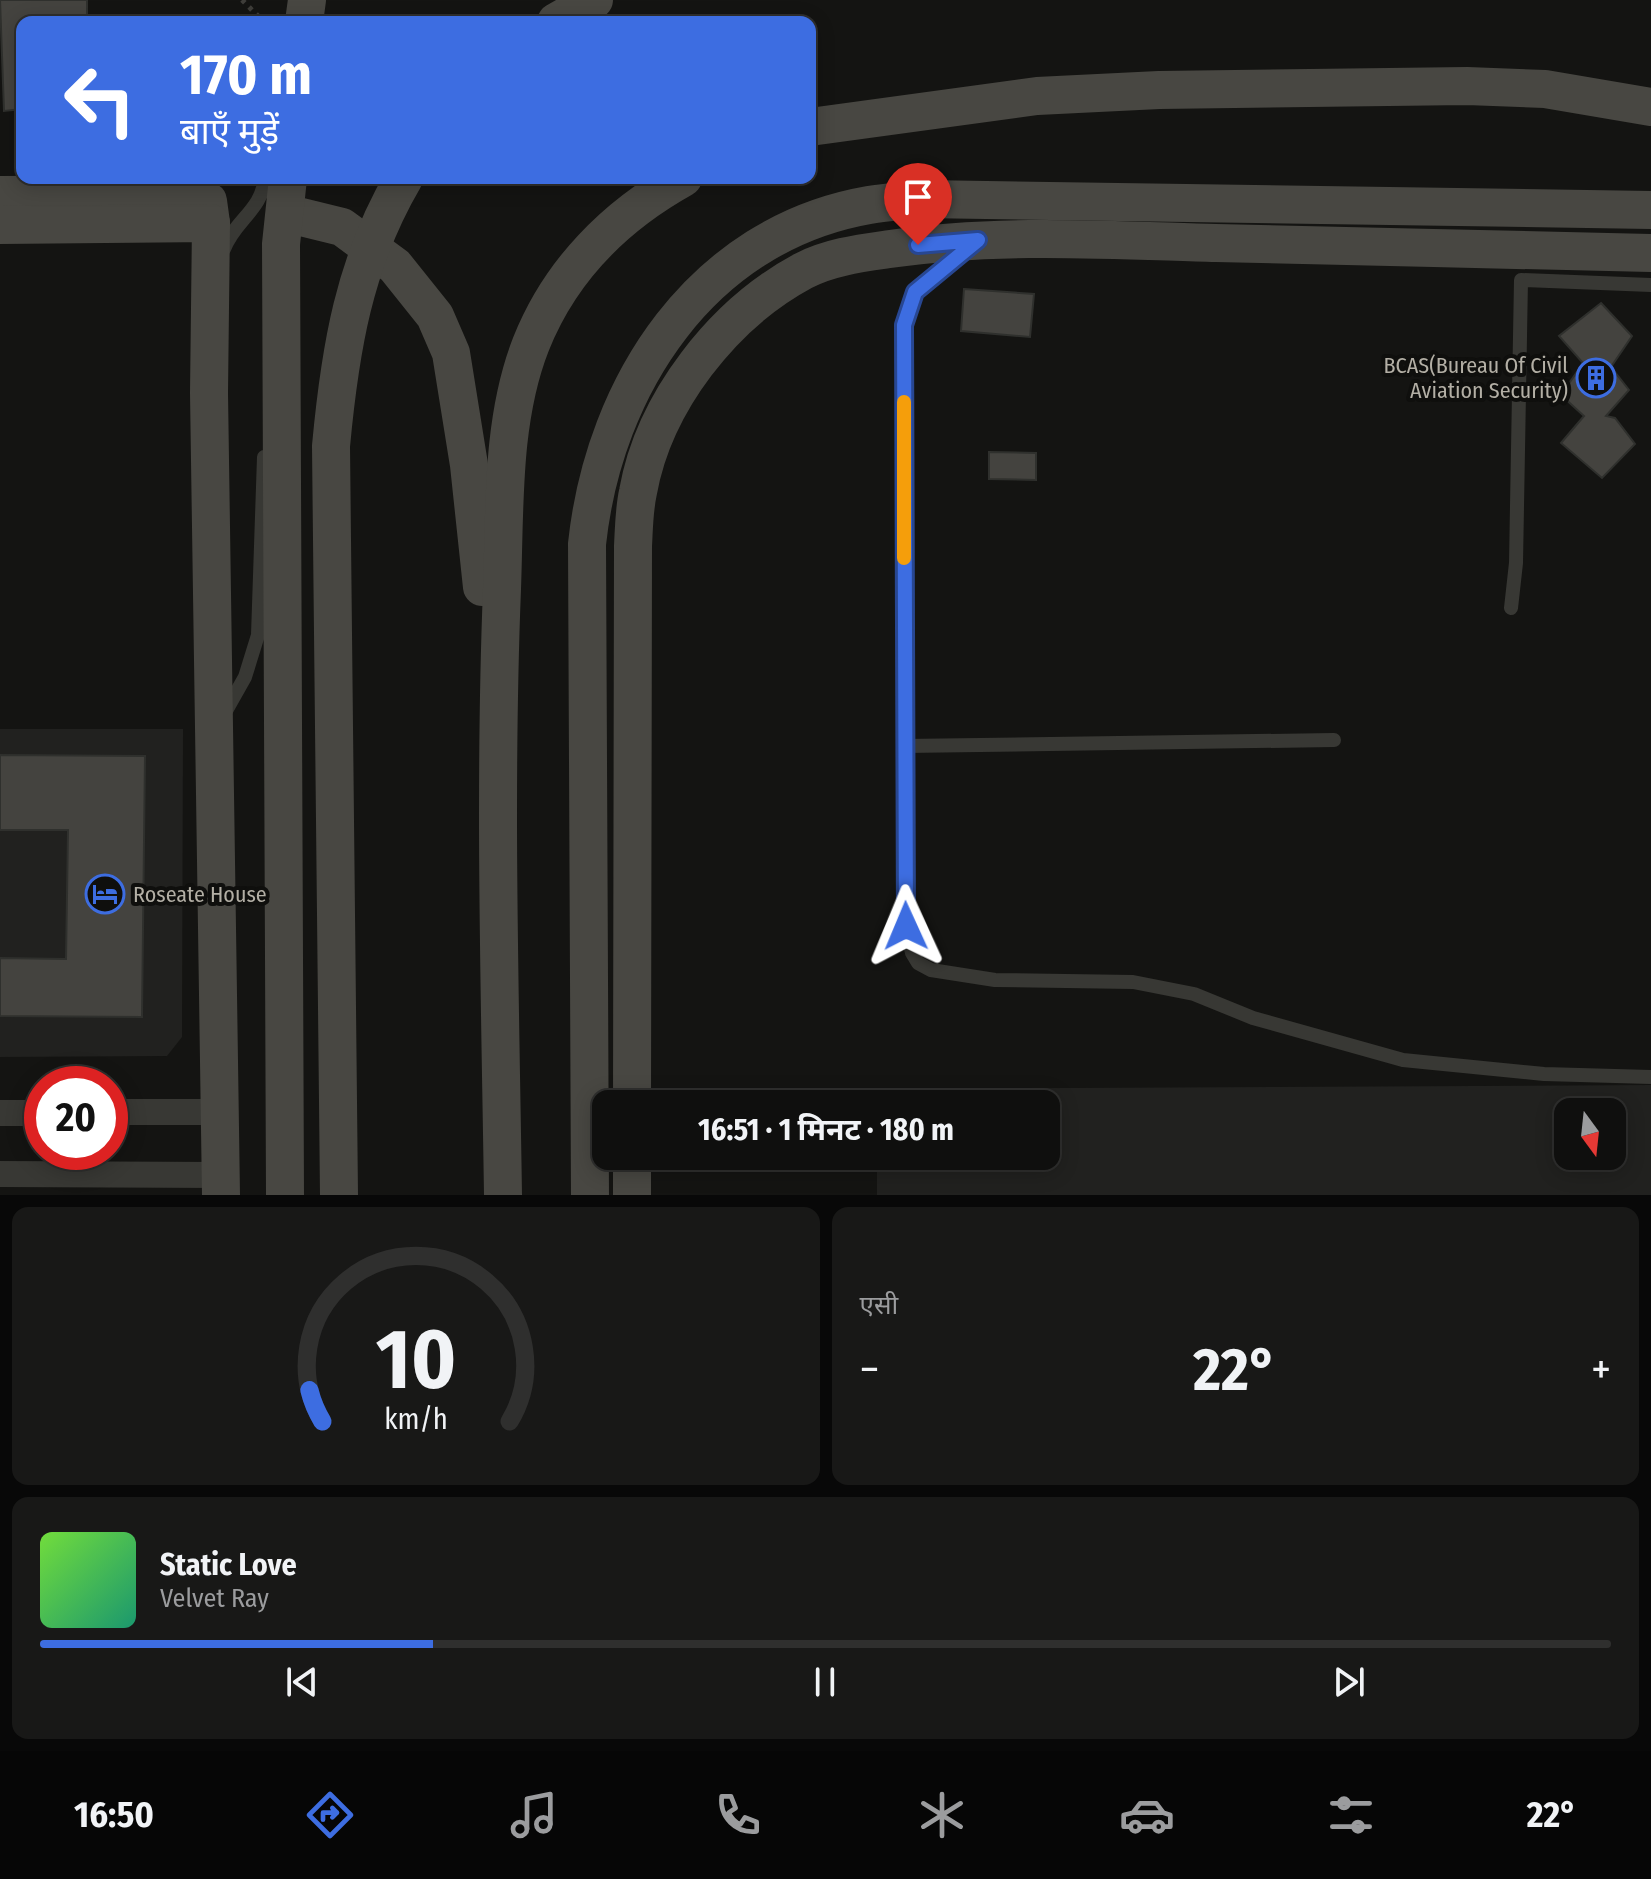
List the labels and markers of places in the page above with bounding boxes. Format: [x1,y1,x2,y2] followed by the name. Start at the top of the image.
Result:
[884,163,952,245] pin
[1384,352,1568,404] place label: BCAS(Bureau Of Civil Aviation Security)
[1575,357,1617,399] building icon: BCAS(Bureau Of Civil Aviation Security)
[84,873,126,915] hotel icon: Roseate House
[133,881,267,908] place label: Roseate House

